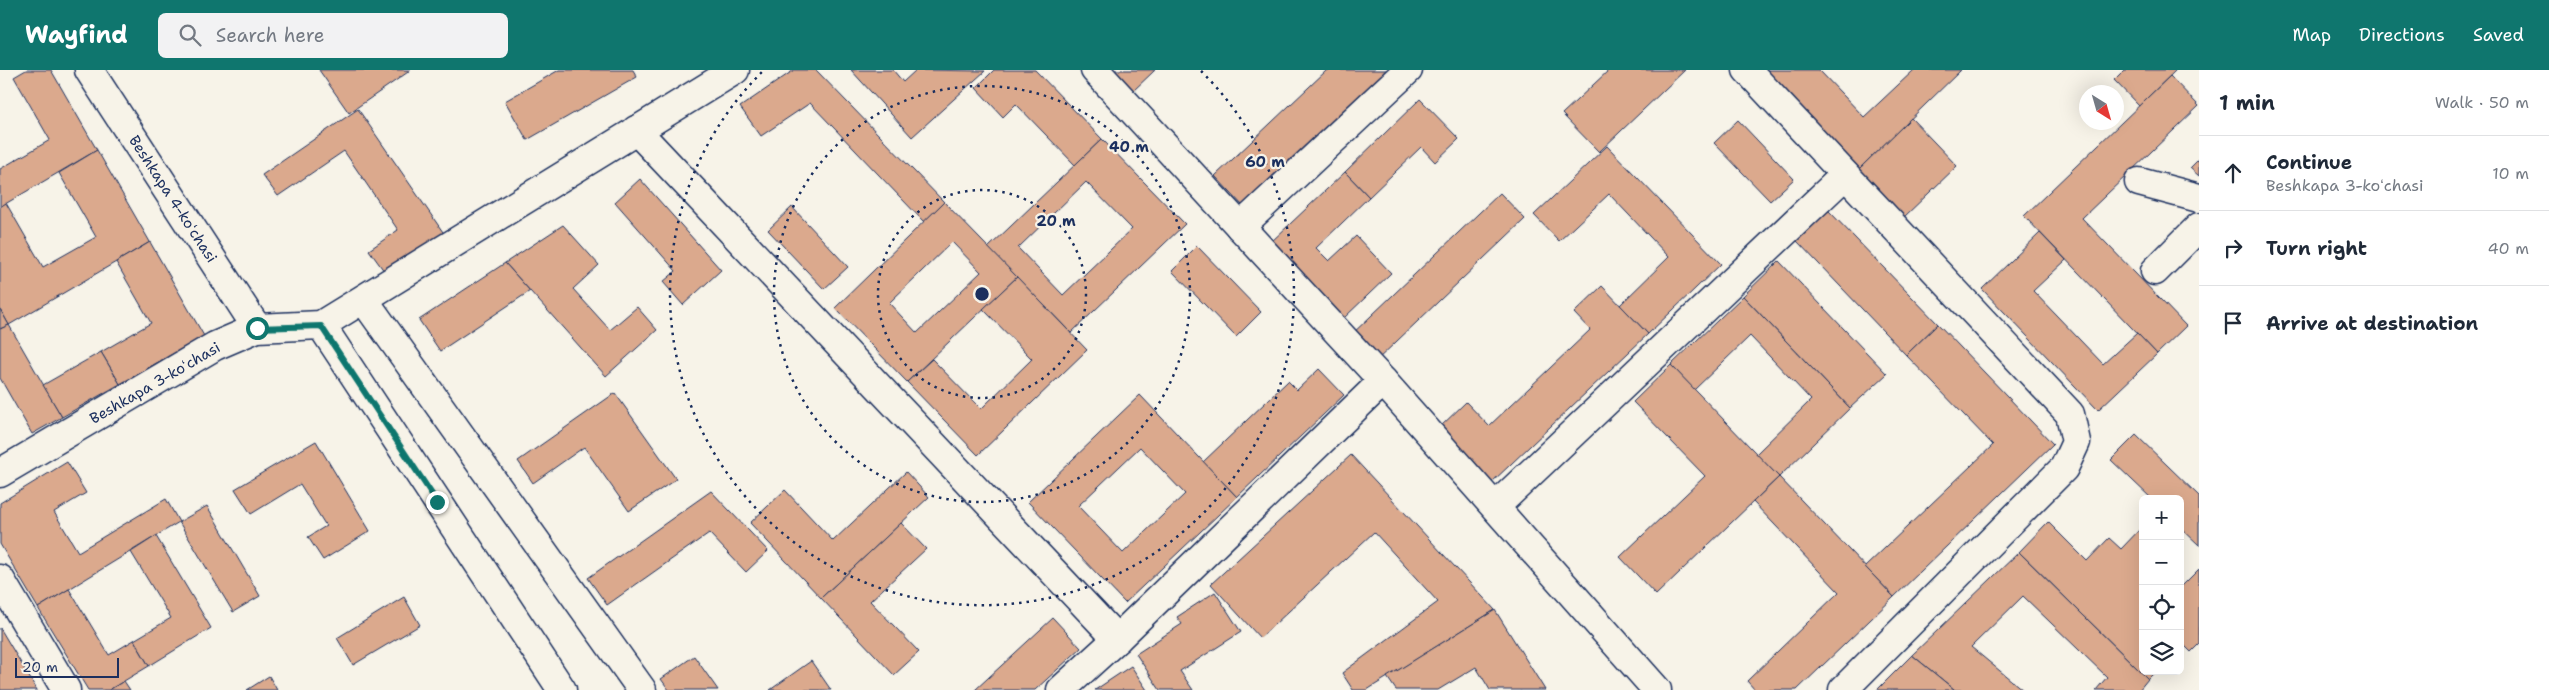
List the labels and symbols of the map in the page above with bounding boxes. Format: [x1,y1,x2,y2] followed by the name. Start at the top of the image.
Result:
[2079,85,2124,130] north arrow
[124,132,222,266] street label: Beshkapa 4-koʻchasi
[1109,137,1149,157] text: 40 m
[1245,152,1285,172] text: 60 m
[1036,211,1076,231] text: 20 m
[973,285,991,303] centre of rings
[246,317,269,340] route start
[86,337,224,429] street label: Beshkapa 3-koʻchasi
[426,491,449,514] route end
[15,655,119,678] scale bar

